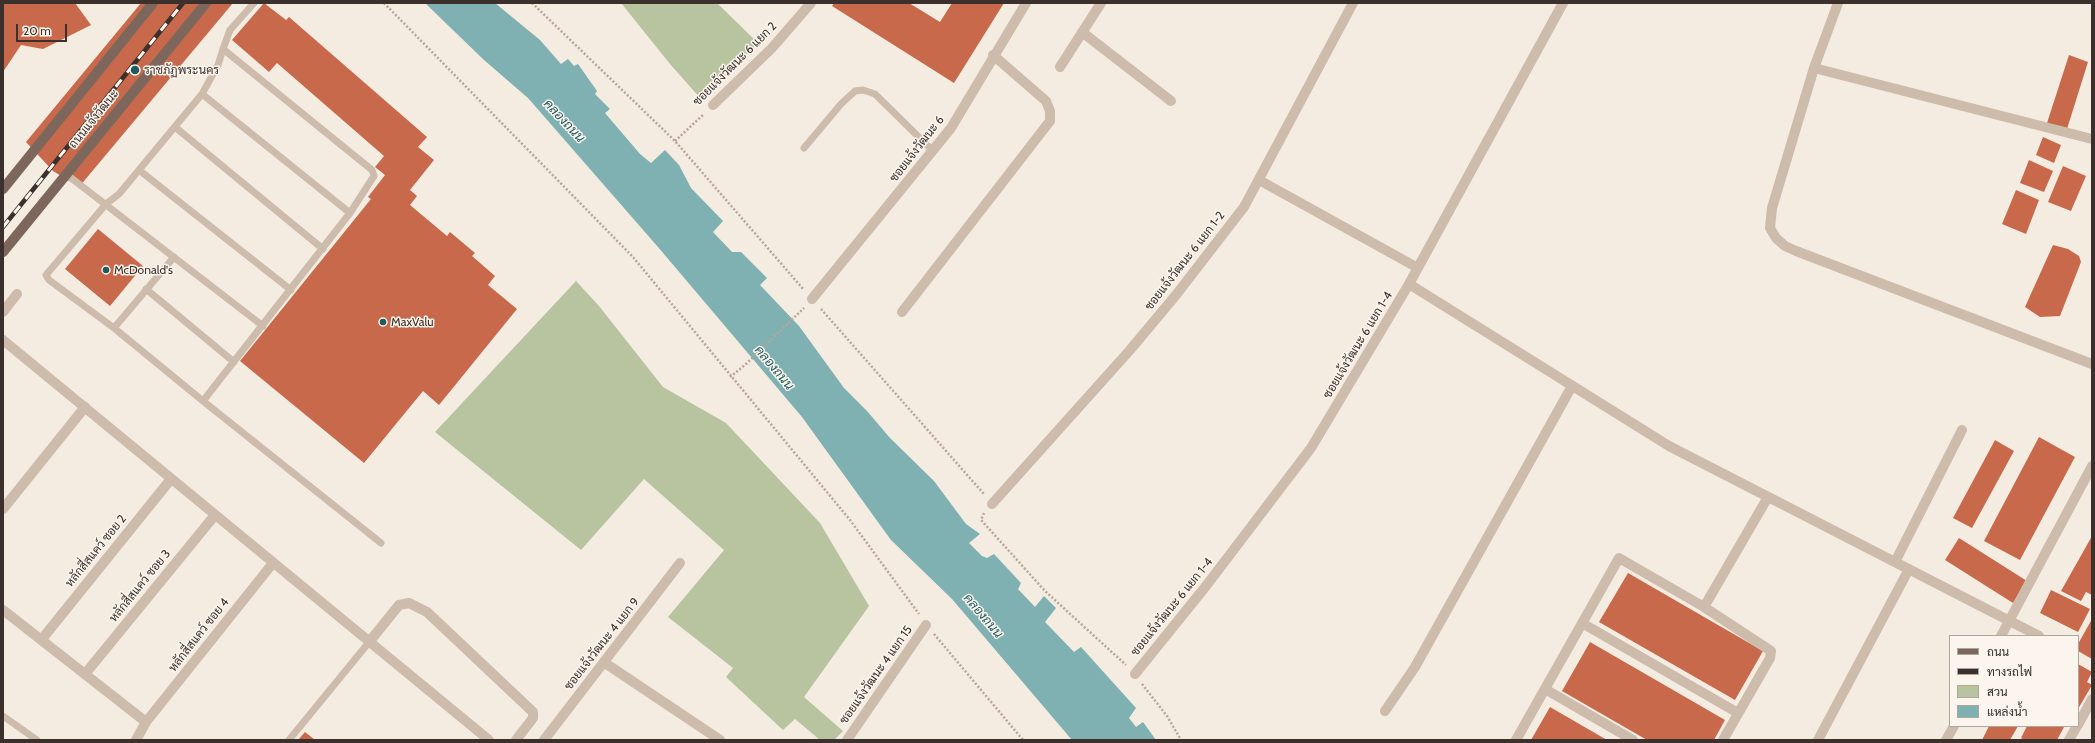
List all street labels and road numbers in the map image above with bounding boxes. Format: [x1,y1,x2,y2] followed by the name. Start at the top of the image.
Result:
[690,19,780,109] street label: ซอยแจ้งวัฒนะ 6 แยก 2
[66,87,122,151] street label: ถนนแจ้งวัฒนะ
[887,113,947,185] street label: ซอยแจ้งวัฒนะ 6
[1142,209,1228,313] street label: ซอยแจ้งวัฒนะ 6 แยก 1-2
[1320,289,1396,401] street label: ซอยแจ้งวัฒนะ 6 แยก 1-4
[62,512,130,590] street label: หลักสี่สแคว์ ซอย 2
[106,547,174,625] street label: หลักสี่สแคว์ ซอย 3
[1128,555,1216,659] street label: ซอยแจ้งวัฒนะ 6 แยก 1-4
[166,595,232,675] street label: หลักสี่สแคว์ ซอย 4
[562,595,642,693] street label: ซอยแจ้งวัฒนะ 4 แยก 9
[837,623,915,727] street label: ซอยแจ้งวัฒนะ 4 แยก 15

